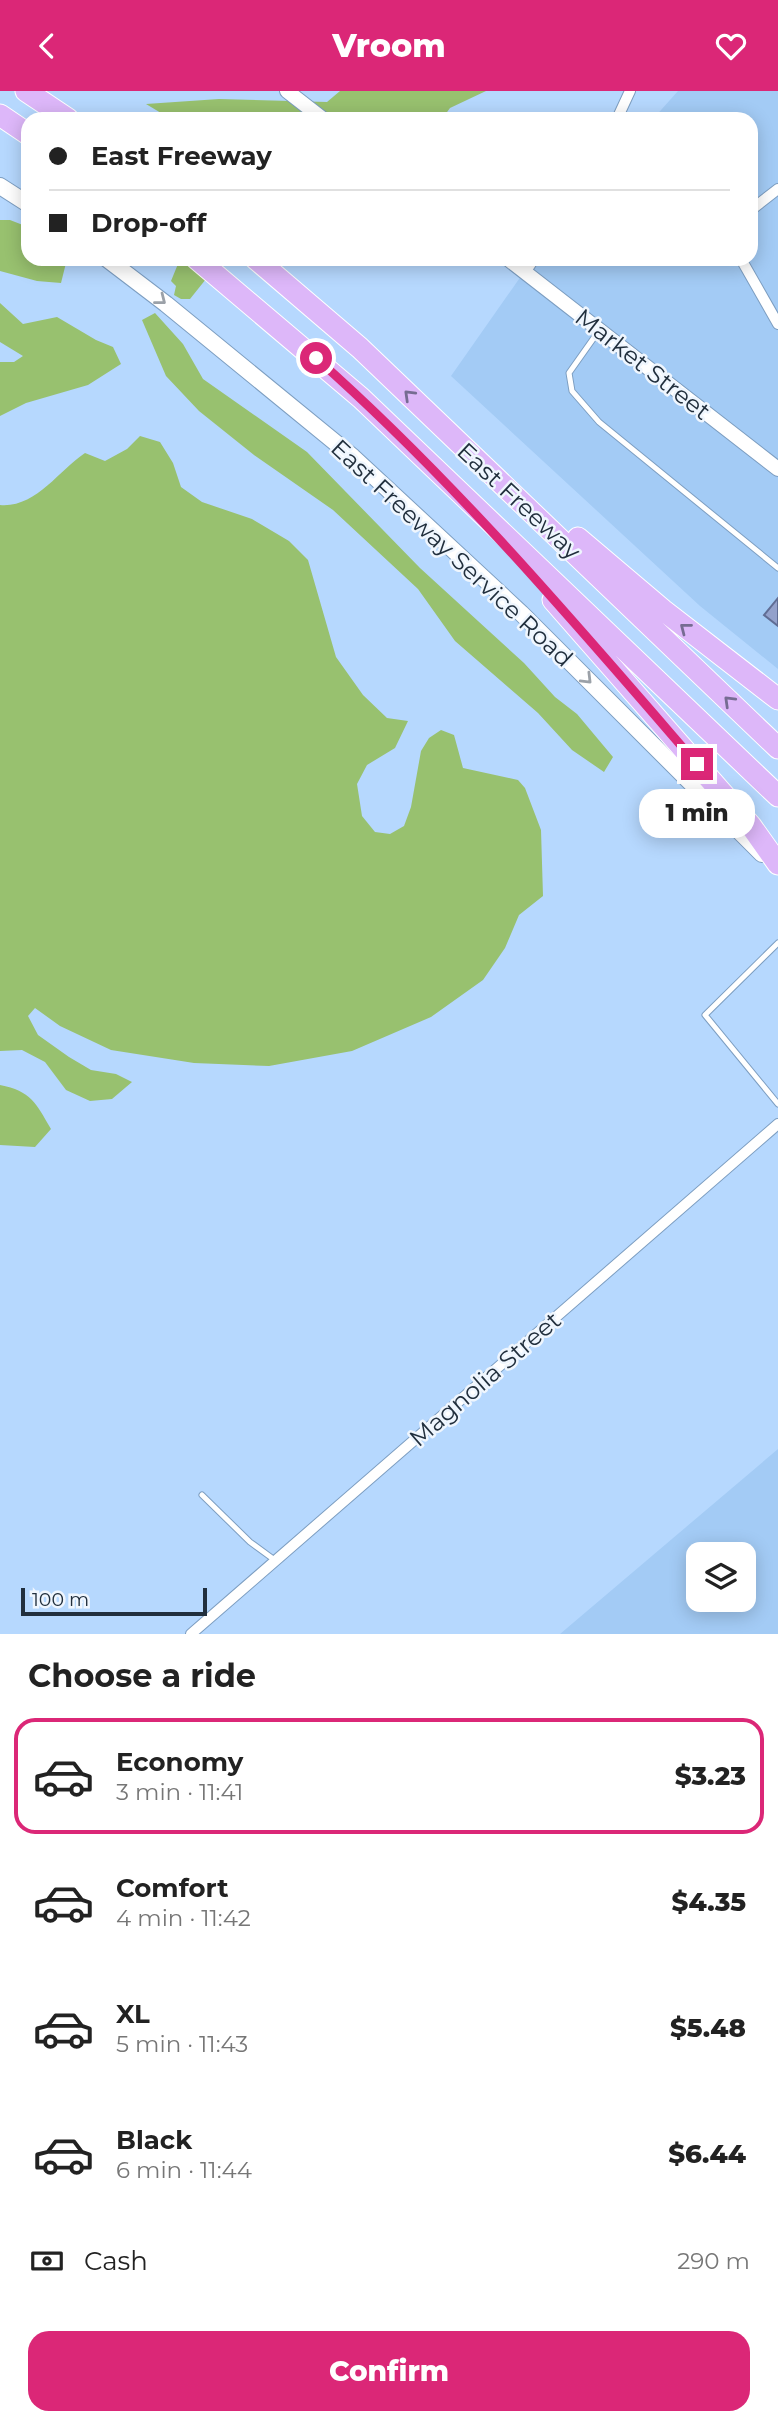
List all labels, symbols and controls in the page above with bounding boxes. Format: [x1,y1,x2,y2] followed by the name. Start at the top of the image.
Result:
[332,26,446,65] text: Vroom
[28,27,66,65] icon: back
[712,27,750,65] icon: heart
[91,140,272,172] text: East Freeway
[91,207,206,239] text: Drop-off
[153,292,166,305] one-way arrow
[570,302,717,426] street label: Market Street
[300,342,332,374] route start
[404,391,417,404] one-way arrow
[325,433,579,673] street label: East Freeway Service Road
[451,436,587,566] street label: East Freeway
[680,623,692,636] one-way arrow
[579,671,591,683] one-way arrow
[724,697,737,710] one-way arrow
[681,748,713,780] route end
[639,789,755,837] callout: 1 min
[665,799,729,827] text: 1 min
[404,1305,567,1453] street label: Magnolia Street
[686,1542,756,1612] map controls
[686,1542,756,1612] button: layers
[21,1585,206,1617] scale bar
[32,1588,89,1611] text: 100 m
[28,1656,256,1695] text: Choose a ride
[32,1745,95,1808] icon: car
[116,1746,243,1778] text: Economy
[675,1760,746,1792] text: $3.23
[116,1778,243,1806] text: 3 min · 11:41
[32,1871,95,1934] icon: car
[116,1872,228,1904] text: Comfort
[671,1886,746,1918] text: $4.35
[116,1904,251,1932] text: 4 min · 11:42
[32,1997,95,2060] icon: car
[116,1998,150,2030] text: XL
[670,2012,746,2044] text: $5.48
[116,2030,248,2058] text: 5 min · 11:43
[32,2123,95,2186] icon: car
[116,2124,192,2156] text: Black
[668,2138,746,2170] text: $6.44
[116,2156,252,2184] text: 6 min · 11:44
[28,2242,66,2280] icon: cash
[84,2245,148,2277] text: Cash
[677,2247,750,2275] text: 290 m
[28,2331,750,2411] button: Confirm

